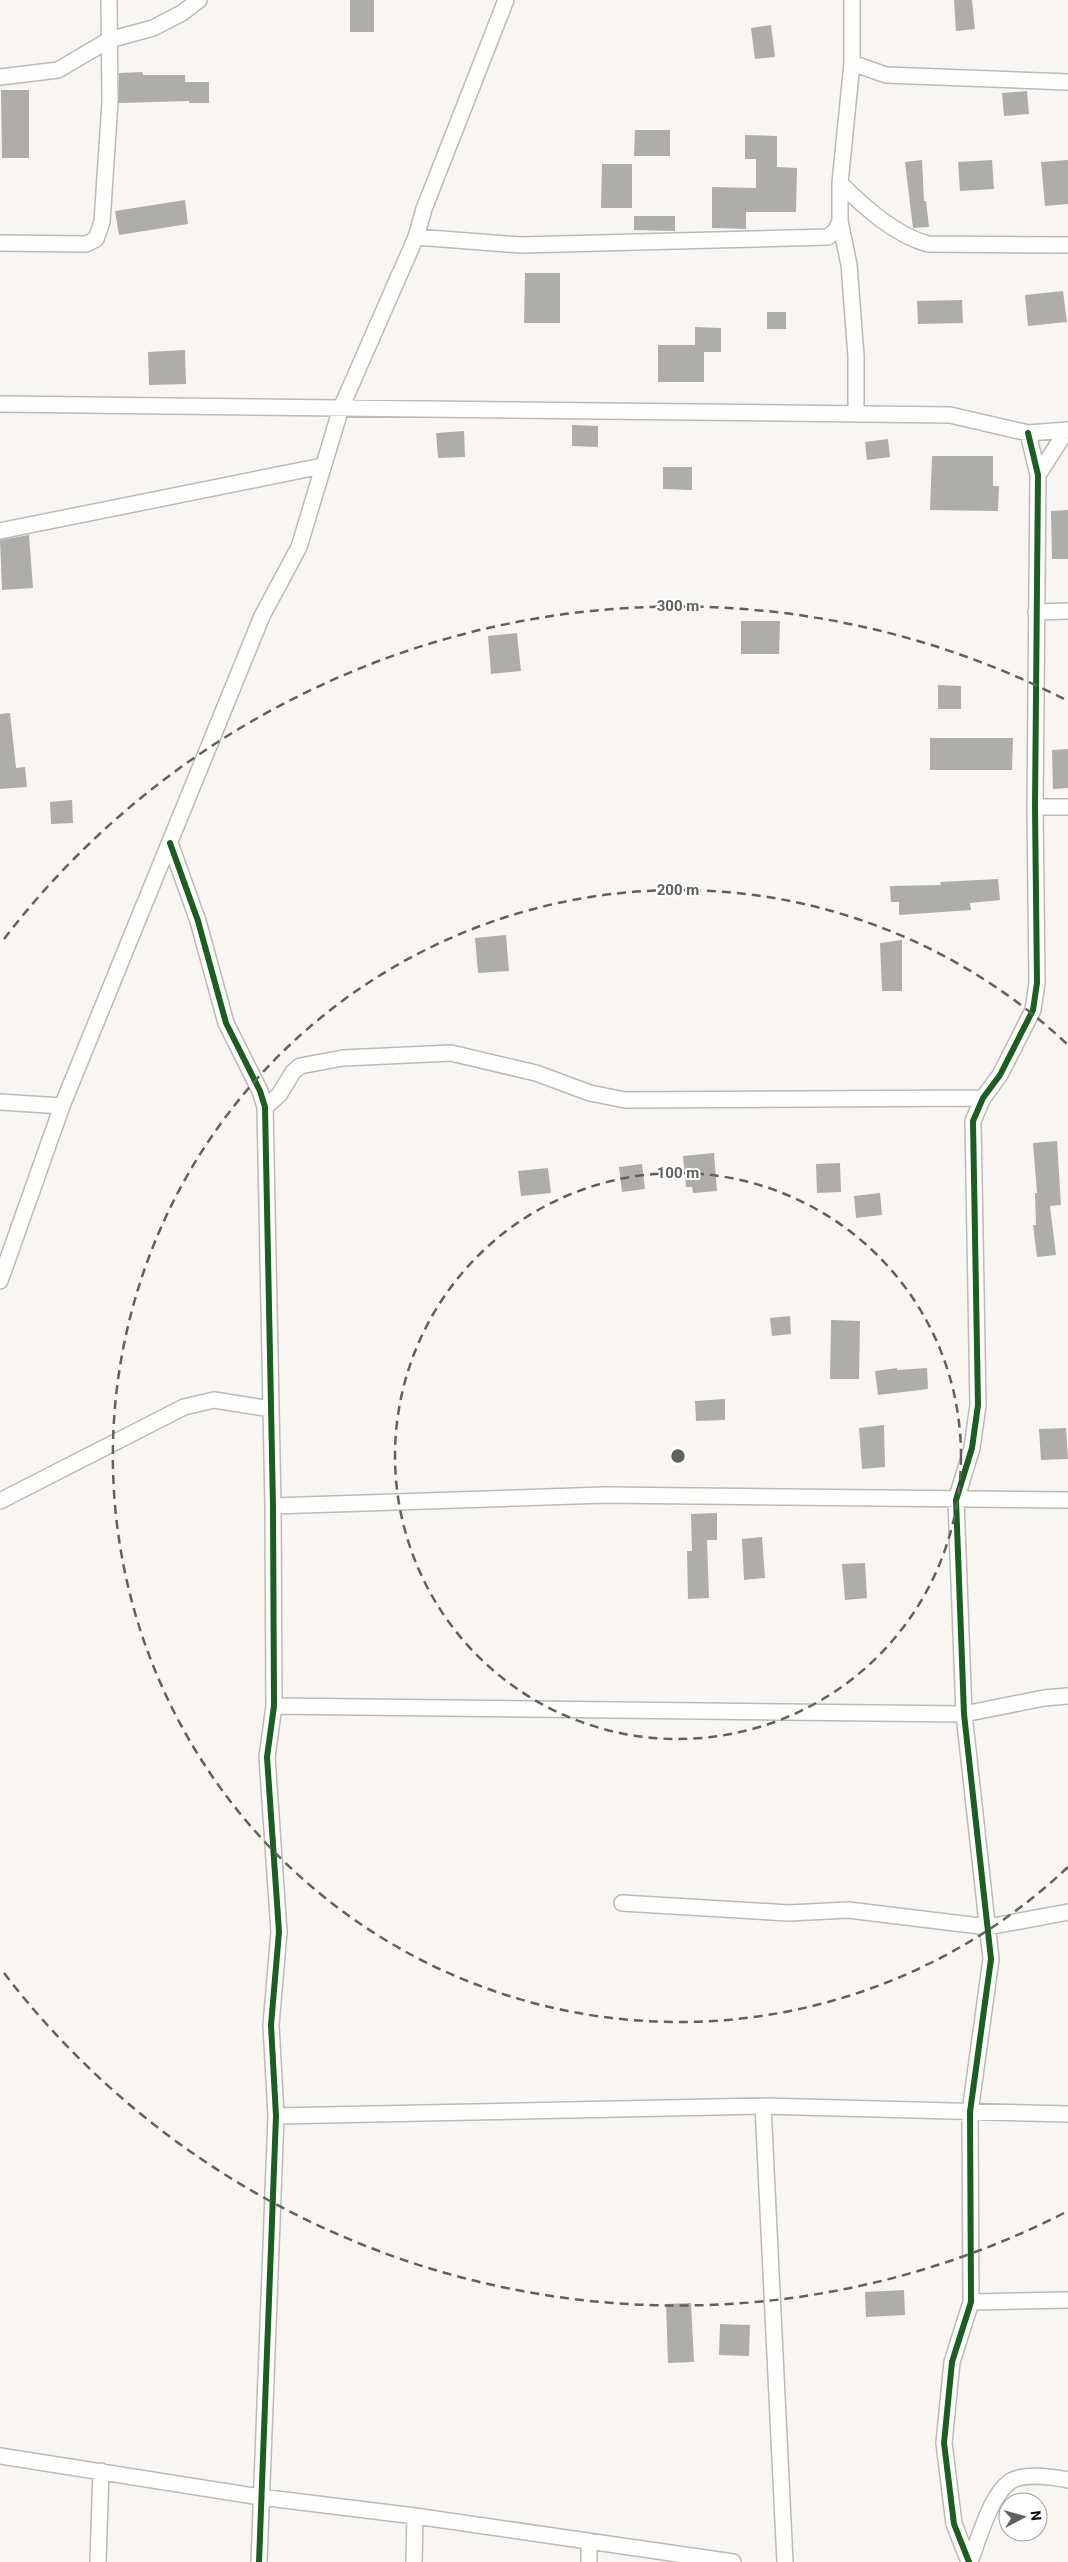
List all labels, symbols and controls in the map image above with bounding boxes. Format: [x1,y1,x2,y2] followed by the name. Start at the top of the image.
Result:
[657,597,699,615] text: 300 m
[657,881,699,899] text: 200 m
[657,1164,699,1182] text: 100 m
[669,1447,687,1465] centre of rings
[998,2492,1048,2542] north arrow
[1027,2510,1044,2521] text: N

